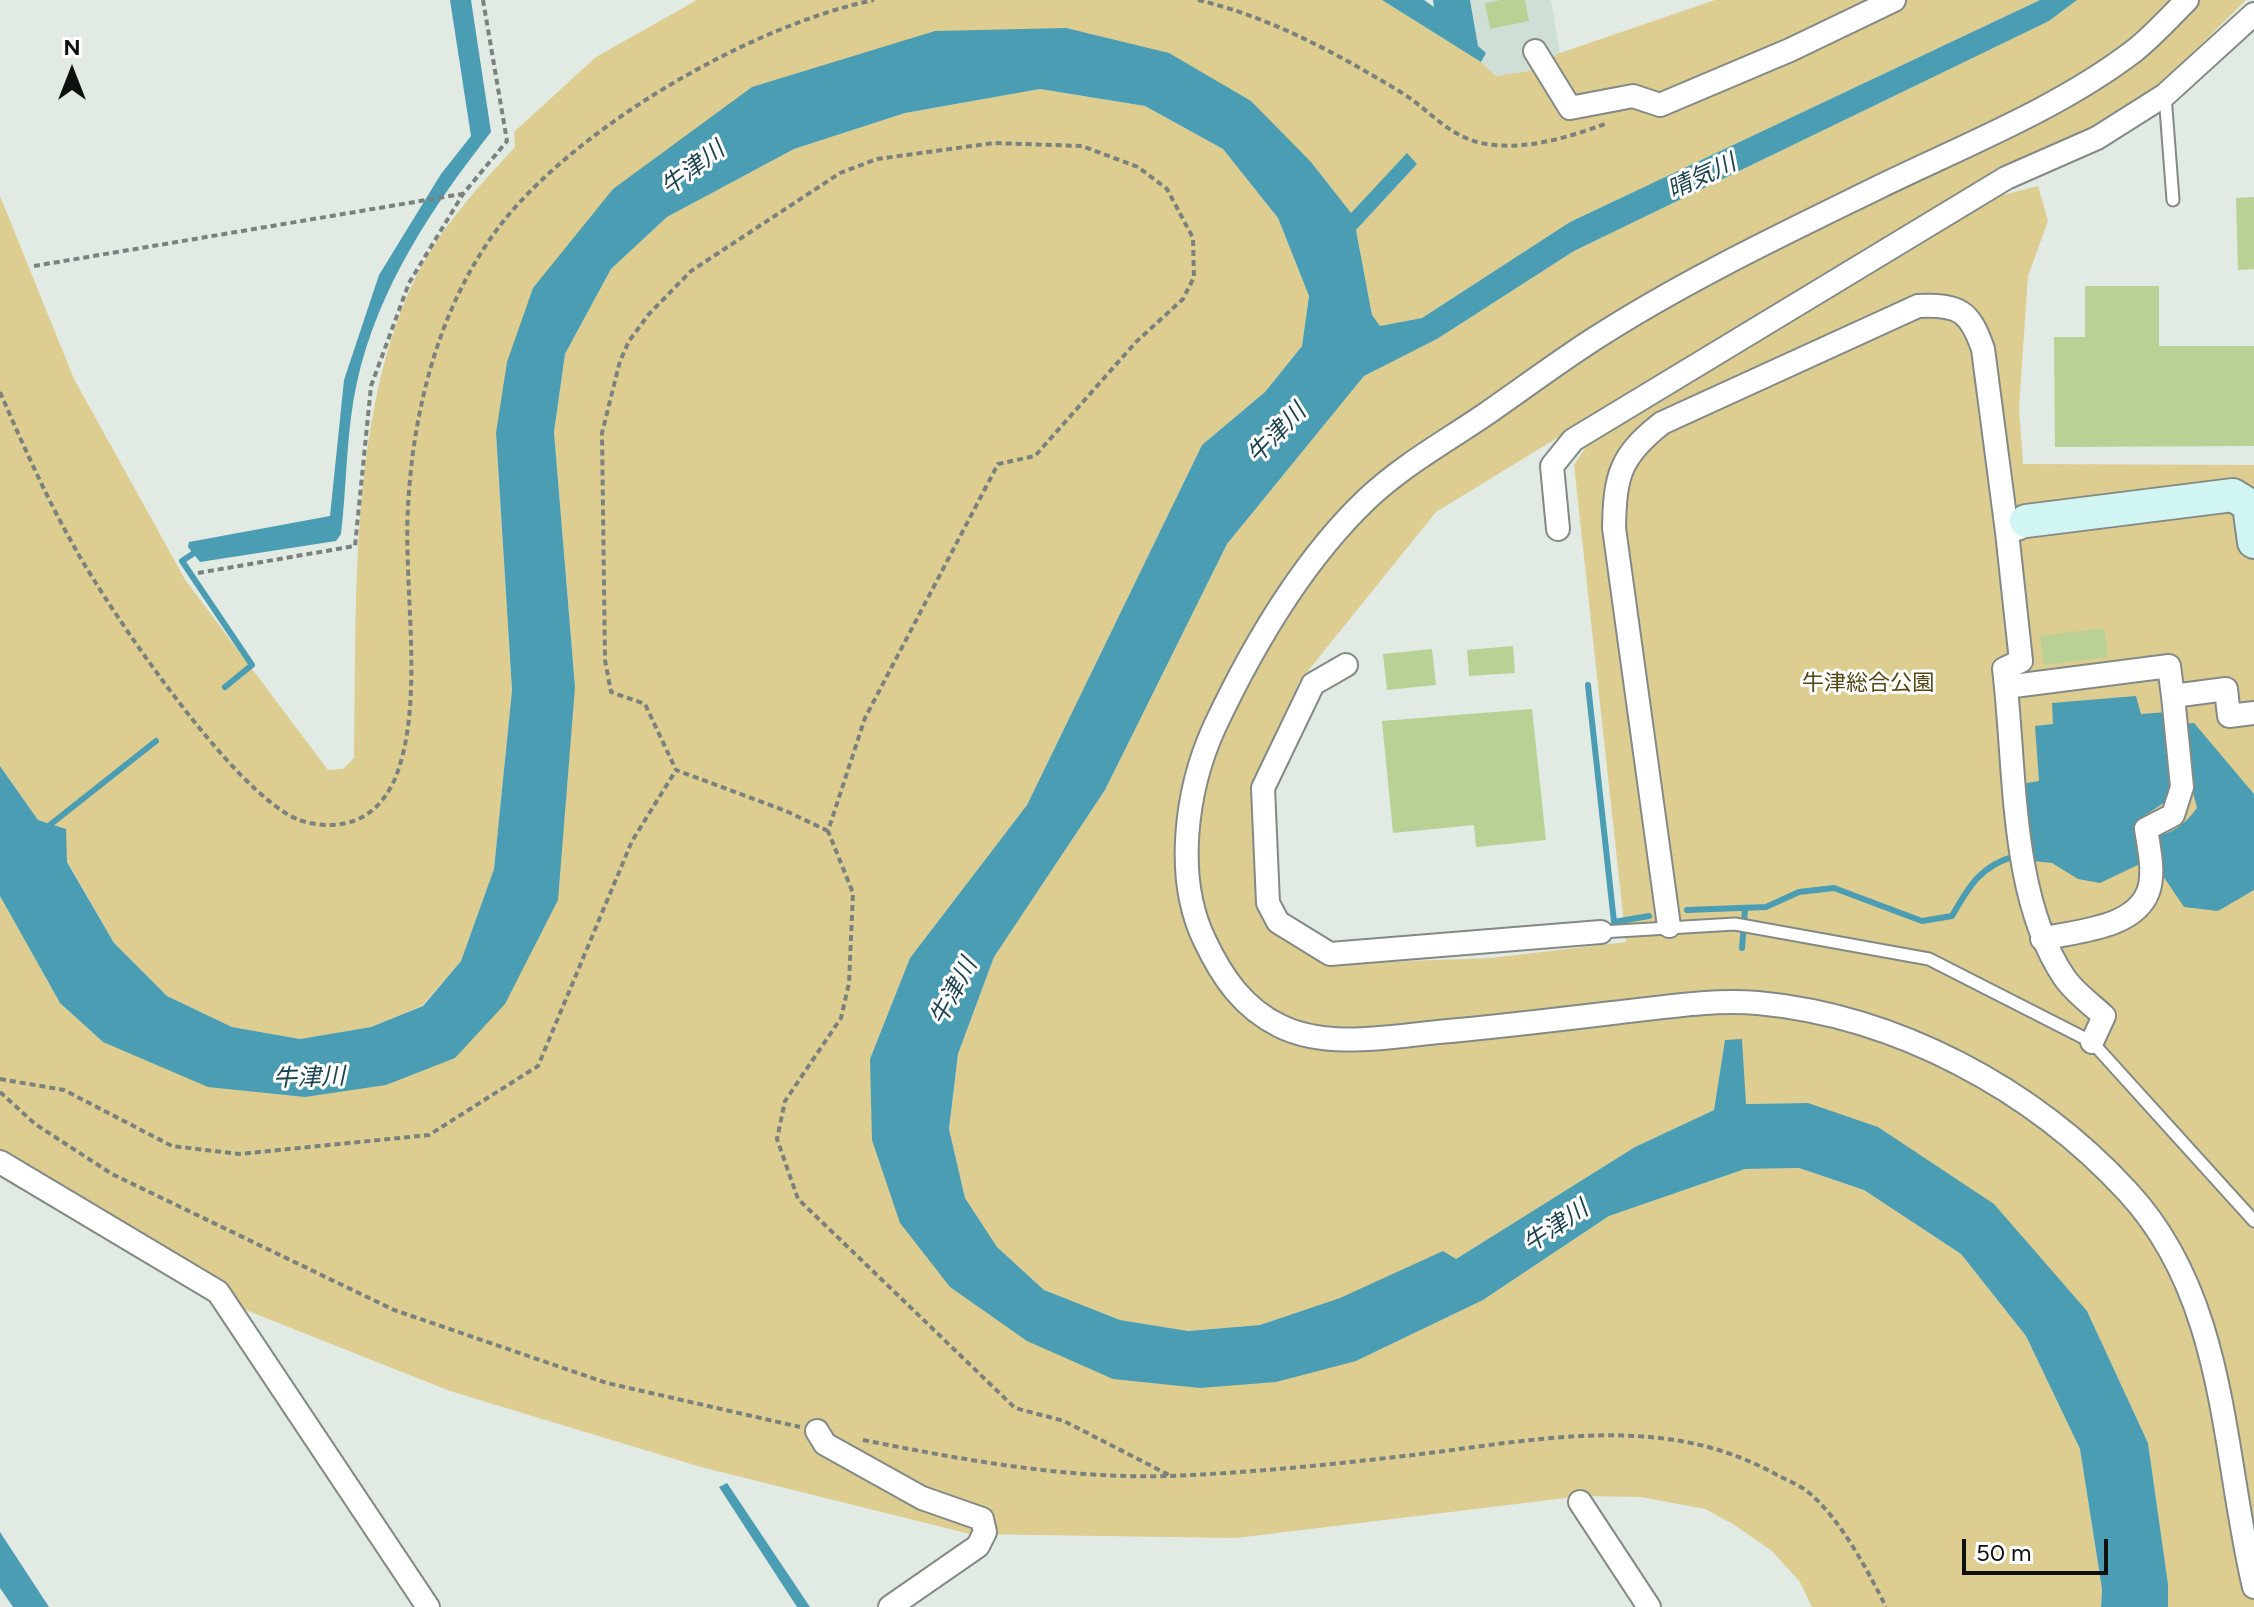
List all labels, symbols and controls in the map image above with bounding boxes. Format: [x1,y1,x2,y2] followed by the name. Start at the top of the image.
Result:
[32,32,112,112] north arrow
[63,34,81,61] text: N
[656,136,730,202] water label: 牛津川
[1663,149,1741,205] water label: 晴気川
[1242,398,1312,470] water label: 牛津川
[1802,671,1934,697] park label: 牛津総合公園
[924,953,984,1031] water label: 牛津川
[273,1062,345,1094] water label: 牛津川
[1518,1195,1594,1259] water label: 牛津川
[1966,1523,2112,1573] scale bar
[1976,1538,2032,1567] text: 50 m

